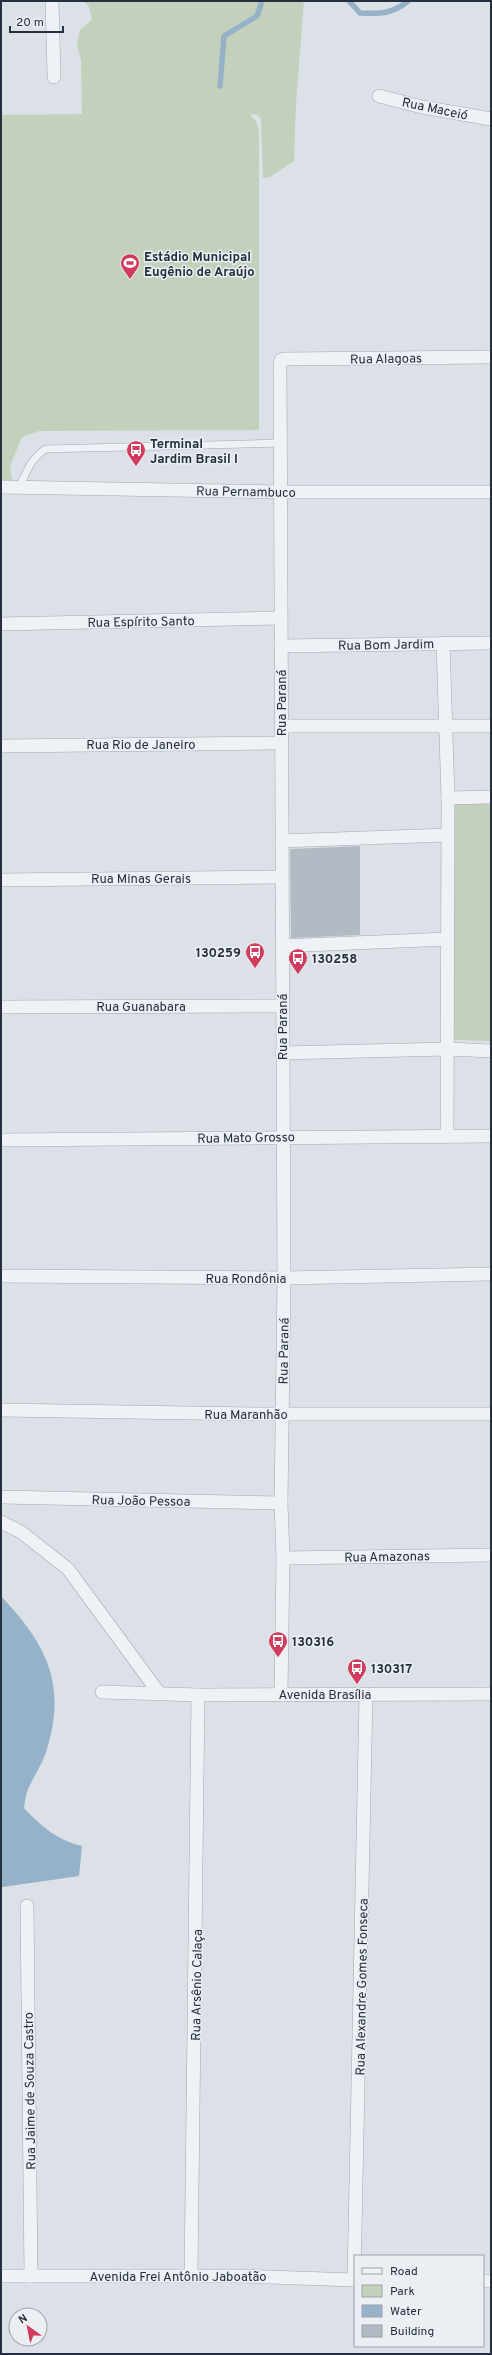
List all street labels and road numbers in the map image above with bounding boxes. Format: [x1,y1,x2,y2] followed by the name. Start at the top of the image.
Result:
[400,95,469,125] street label: Rua Maceió
[350,351,422,369] street label: Rua Alagoas
[196,484,296,502] street label: Rua Pernambuco
[87,614,195,632] street label: Rua Espírito Santo
[338,637,434,655] street label: Rua Bom Jardim
[275,670,291,736] street label: Rua Paraná
[86,738,196,754] street label: Rua Rio de Janeiro
[91,872,191,888] street label: Rua Minas Gerais
[276,994,292,1060] street label: Rua Paraná
[96,1000,186,1016] street label: Rua Guanabara
[197,1130,295,1148] street label: Rua Mato Grosso
[206,1272,286,1288] street label: Rua Rondônia
[276,1317,294,1384] street label: Rua Paraná
[204,1408,288,1424] street label: Rua Maranhão
[91,1493,190,1511] street label: Rua João Pessoa
[344,1549,430,1567] street label: Rua Amazonas
[279,1688,371,1704] street label: Avenida Brasília
[353,1898,373,2076] street label: Rua Alexandre Gomes Fonseca
[189,1929,207,2041] street label: Rua Arsênio Calaça
[22,2012,40,2170] street label: Rua Jaime de Souza Castro
[89,2270,267,2286] street label: Avenida Frei Antônio Jaboatão

